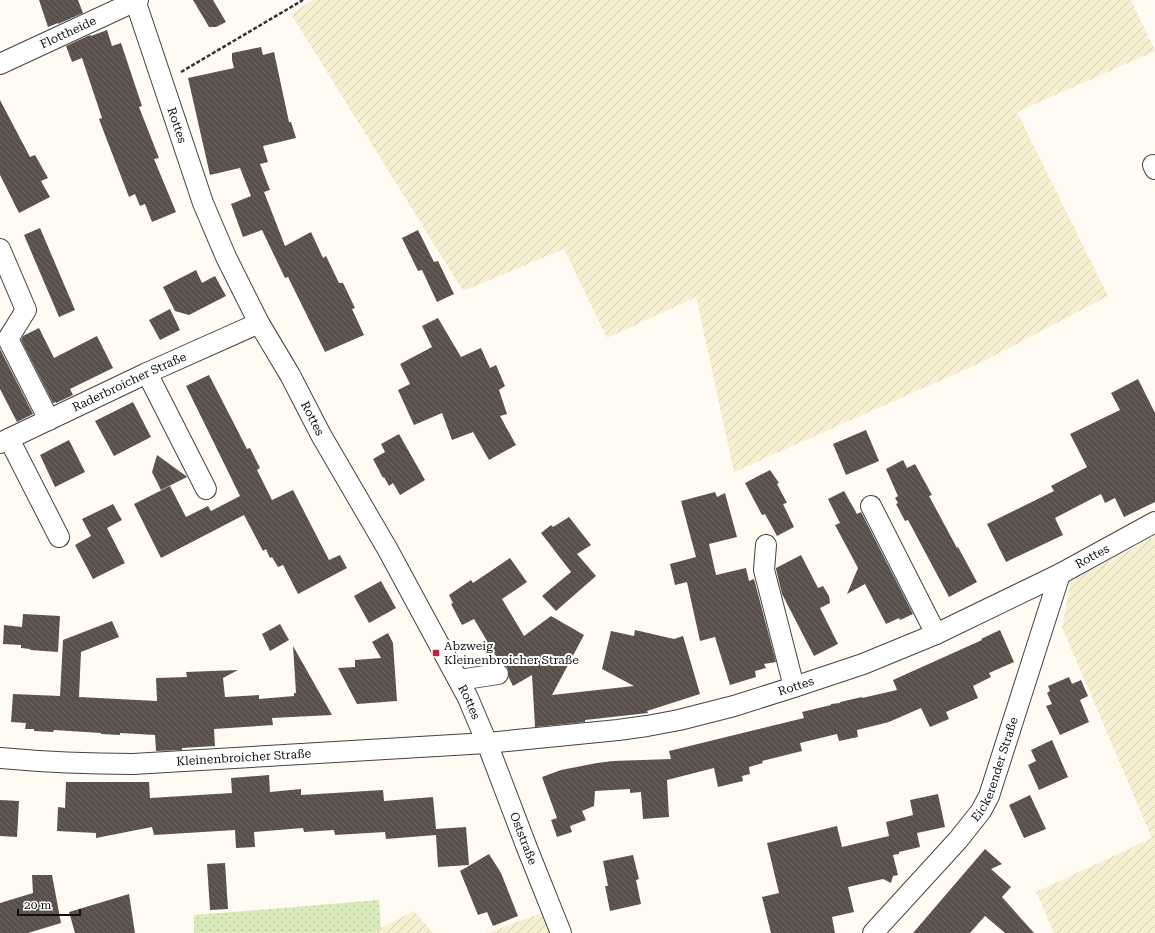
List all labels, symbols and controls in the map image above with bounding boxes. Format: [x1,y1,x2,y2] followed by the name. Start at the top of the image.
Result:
[38,13,99,51] street label: Flottheide
[164,105,190,145] street label: Rottes
[70,349,189,414] street label: Raderbroicher Straße
[298,399,327,438] street label: Rottes
[1073,541,1112,571] street label: Rottes
[444,639,579,667] place label: Abzweig Kleinenbroicher Straße
[431,648,441,658] marker: Abzweig Kleinenbroicher Straße
[776,674,816,699] street label: Rottes
[455,682,483,722] street label: Rottes
[968,715,1021,824] street label: Eickerender Straße
[176,746,312,768] street label: Kleinenbroicher Straße
[507,810,540,867] street label: Oststraße
[18,891,80,917] scale bar
[24,898,51,912] text: 20 m

